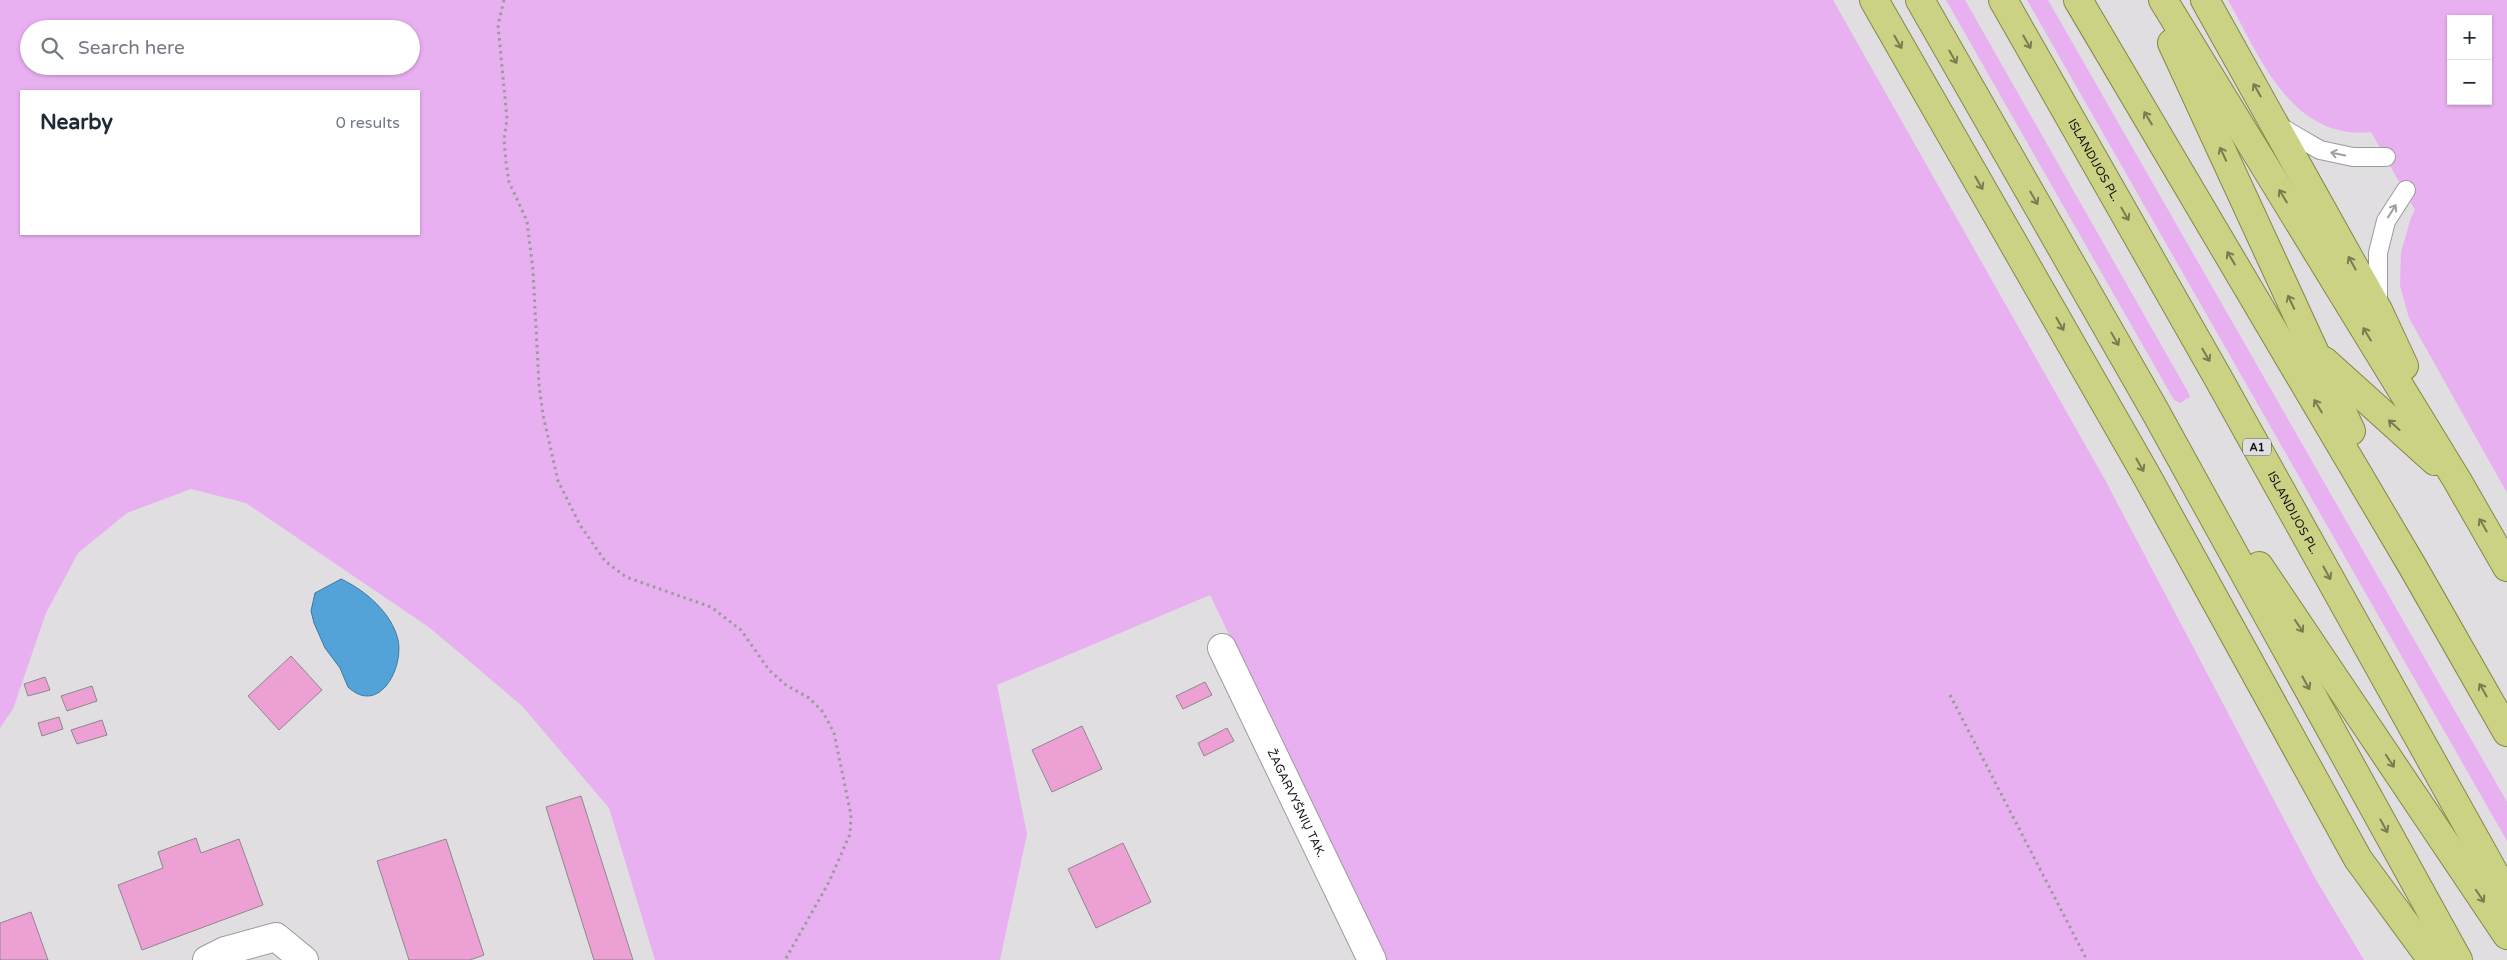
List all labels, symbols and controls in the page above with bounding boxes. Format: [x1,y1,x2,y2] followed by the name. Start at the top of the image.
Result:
[2447,15,2492,105] map controls
[2447,15,2492,60] button: +
[20,20,420,75] search box
[38,34,66,62] icon: search
[1893,35,1903,50] one-way arrow
[2023,35,2033,49] one-way arrow
[78,37,185,59] text: Search here
[1948,50,1958,65] one-way arrow
[2447,60,2492,105] button: −
[2251,84,2261,98] one-way arrow
[40,110,113,135] text: Nearby
[2143,112,2153,126] one-way arrow
[336,113,400,133] text: 0 results
[2065,116,2123,204] street label: ISLANDIJOS PL.
[2218,147,2228,162] one-way arrow
[2330,149,2346,158] one-way arrow
[1974,176,1984,190] one-way arrow
[2277,189,2287,203] one-way arrow
[2029,191,2039,206] one-way arrow
[2388,205,2398,219] one-way arrow
[2120,206,2130,221] one-way arrow
[2225,252,2235,266] one-way arrow
[2347,256,2357,271] one-way arrow
[2286,295,2296,310] one-way arrow
[2055,317,2065,331] one-way arrow
[2362,328,2372,342] one-way arrow
[2110,332,2120,346] one-way arrow
[2201,347,2211,362] one-way arrow
[2312,400,2322,414] one-way arrow
[2388,419,2401,430] one-way arrow
[2243,438,2271,456] road number: A1
[2136,458,2146,472] one-way arrow
[2265,469,2322,556] street label: ISLANDIJOS PL.
[2477,519,2487,533] one-way arrow
[2323,566,2333,580] one-way arrow
[2295,618,2305,632] one-way arrow
[2301,676,2311,690] one-way arrow
[2478,683,2487,698] one-way arrow
[1265,747,1329,859] street label: ŽAGARVYŠNIŲ TAK.
[2385,753,2395,767] one-way arrow
[2379,818,2389,833] one-way arrow
[2476,888,2486,902] one-way arrow

